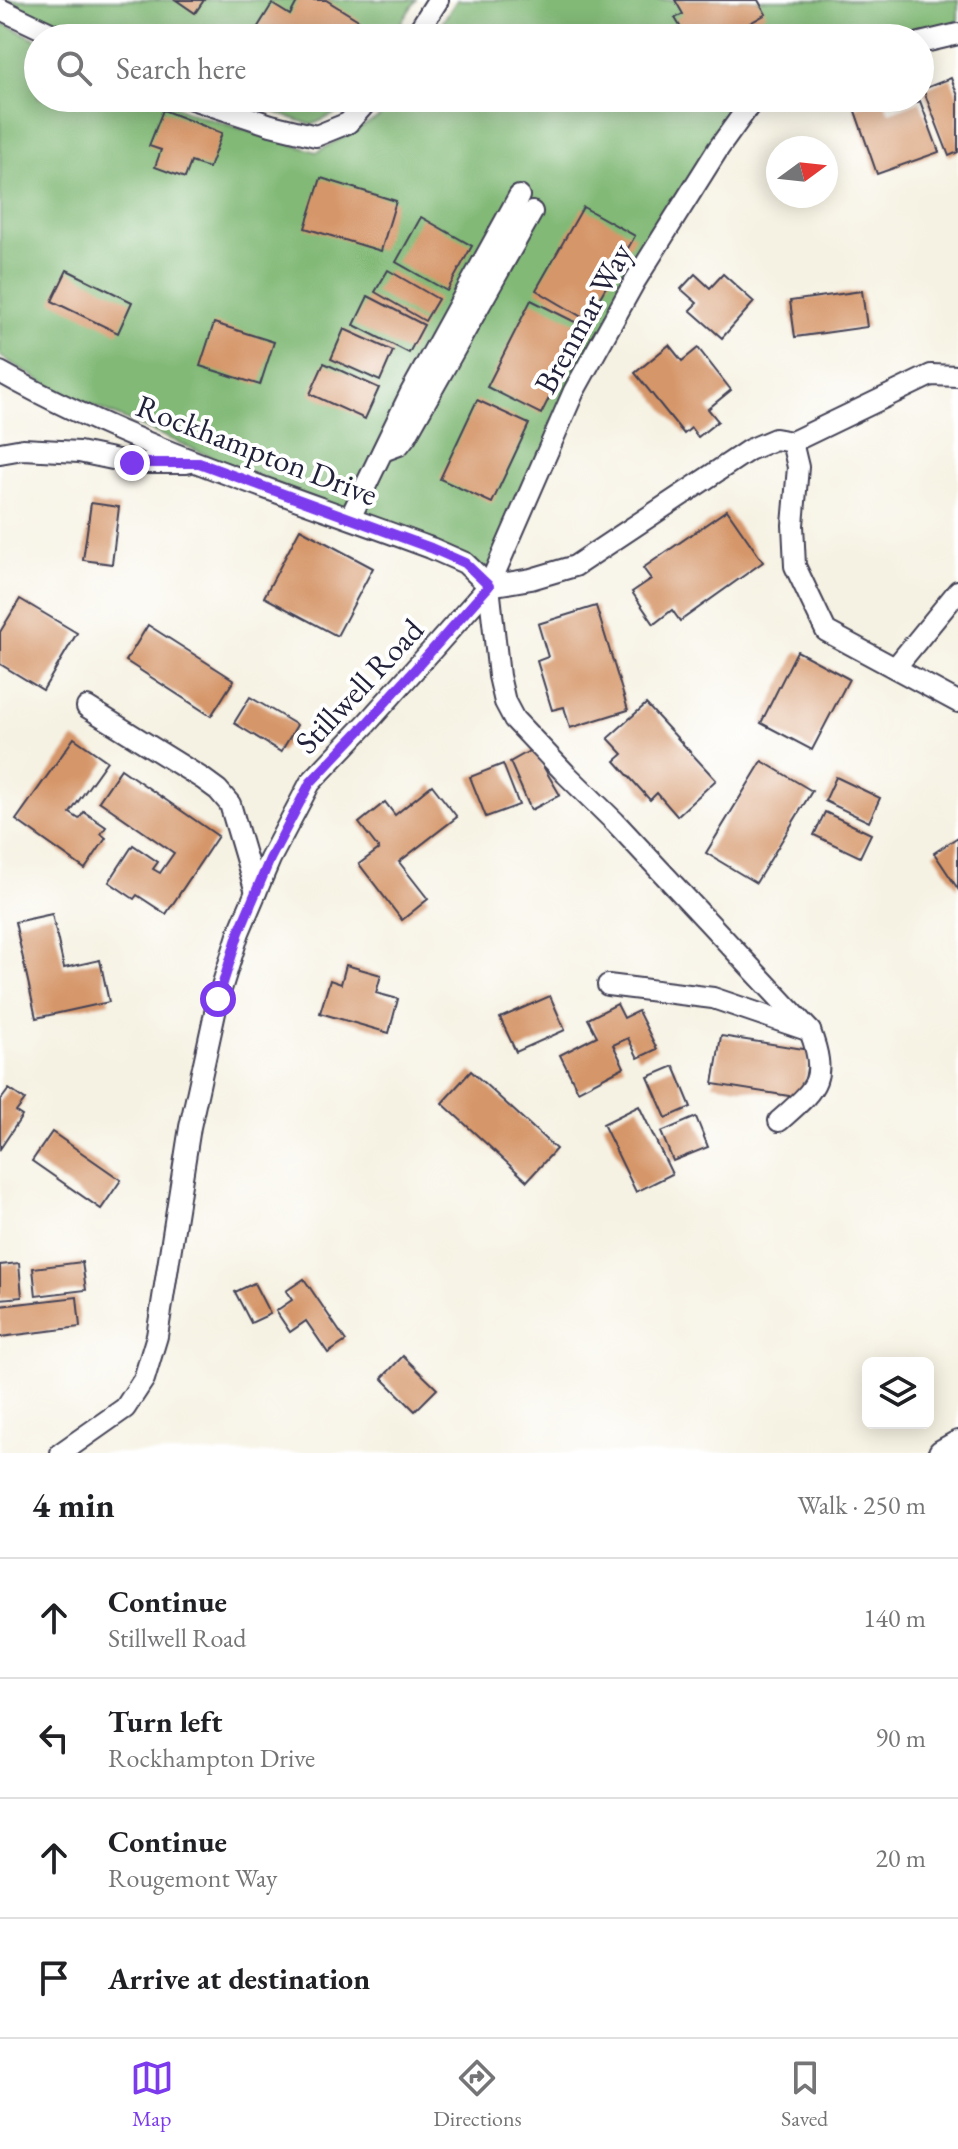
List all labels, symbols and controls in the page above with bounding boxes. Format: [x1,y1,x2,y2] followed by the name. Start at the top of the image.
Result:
[24,24,934,112] search box
[52,46,96,90] icon: search
[116,49,246,88] text: Search here
[766,136,838,208] north arrow
[524,234,642,401] street label: Brenmar Way
[130,385,384,515] street label: Rockhampton Drive
[114,445,150,481] route end
[286,609,433,763] street label: Stillwell Road
[200,981,236,1017] route start
[862,1357,934,1429] map controls
[862,1357,934,1429] button: layers
[32,1483,115,1527] text: 4 min
[798,1488,926,1522] text: Walk · 250 m
[108,1582,227,1621] text: Continue
[32,1596,76,1640] icon: ahead
[863,1601,926,1635] text: 140 m
[108,1621,247,1655] text: Stillwell Road
[108,1702,222,1741] text: Turn left
[32,1716,76,1760] icon: left
[876,1721,926,1755] text: 90 m
[108,1741,315,1775] text: Rockhampton Drive
[108,1822,227,1861] text: Continue
[32,1836,76,1880] icon: ahead
[876,1841,926,1875] text: 20 m
[108,1861,277,1895] text: Rougemont Way
[32,1956,76,2000] icon: arrive
[108,1959,370,1998] text: Arrive at destination
[130,2056,174,2133] tab: Map
[433,2056,522,2133] tab: Directions
[781,2056,828,2133] tab: Saved

